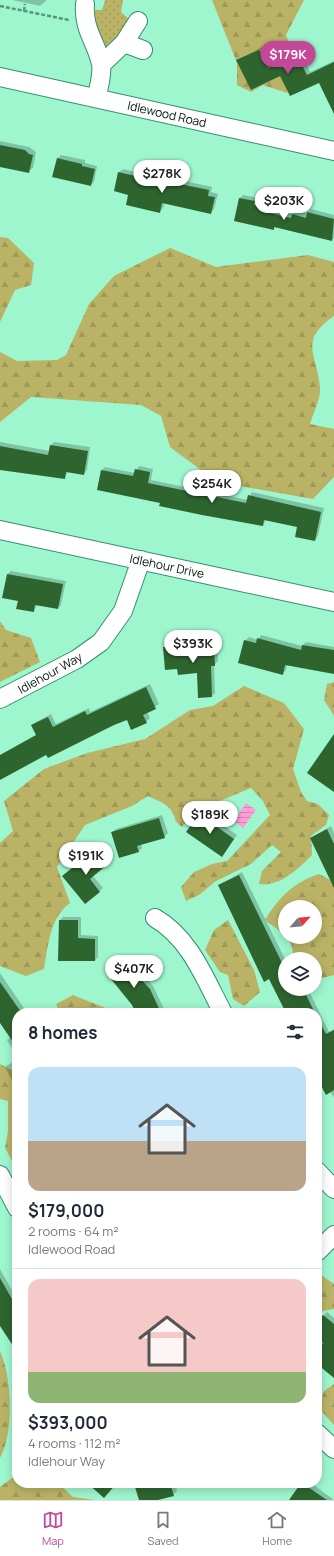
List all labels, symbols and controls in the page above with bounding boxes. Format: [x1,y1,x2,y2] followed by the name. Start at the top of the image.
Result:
[260,41,316,75] pin: $179K
[269,45,307,63] text: $179K
[126,97,208,131] street label: Idlewood Road
[134,160,190,194] pin: $278K
[142,164,182,182] text: $278K
[256,187,312,221] pin: $203K
[264,191,304,209] text: $203K
[184,470,240,504] pin: $254K
[192,474,232,492] text: $254K
[128,550,206,582] street label: Idlehour Drive
[165,630,221,664] pin: $393K
[173,634,213,652] text: $393K
[15,648,86,698] street label: Idlehour Way
[182,801,238,835] pin: $189K
[191,805,229,823] text: $189K
[58,842,114,876] pin: $191K
[68,846,104,864] text: $191K
[278,900,322,944] north arrow
[278,900,322,996] map controls
[278,952,322,996] button: layers
[106,955,162,989] pin: $407K
[114,959,154,977] text: $407K
[28,1021,98,1044] text: 8 homes
[284,1021,306,1043] icon: filters
[131,1093,203,1165] icon: home
[28,1199,104,1222] text: $179,000
[28,1222,119,1240] text: 2 rooms · 64 m²
[28,1240,115,1258] text: Idlewood Road
[131,1305,203,1377] icon: home
[28,1411,108,1434] text: $393,000
[28,1434,121,1452] text: 4 rooms · 112 m²
[28,1452,105,1470] text: Idlehour Way
[42,1509,64,1548] tab: Map
[148,1509,179,1548] tab: Saved
[262,1509,292,1548] tab: Home

